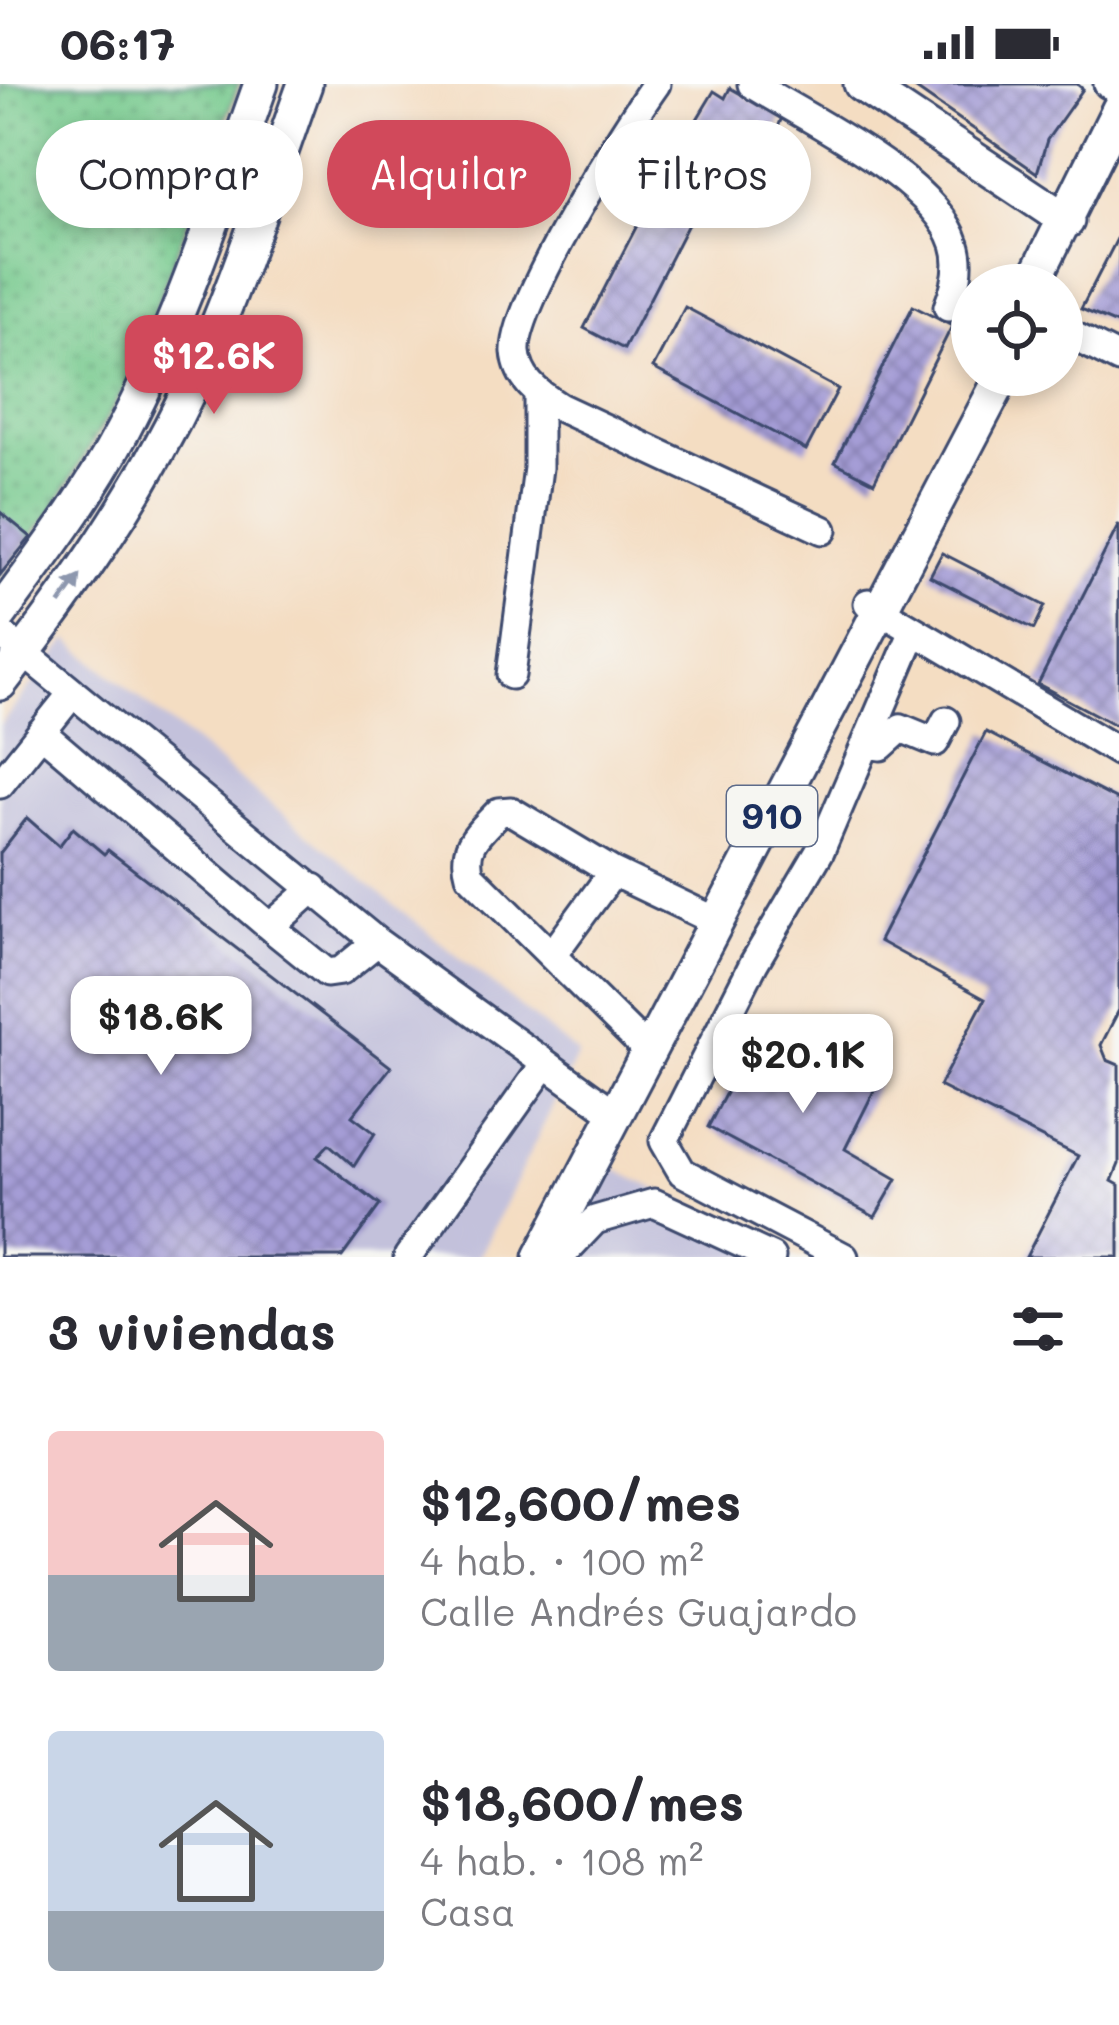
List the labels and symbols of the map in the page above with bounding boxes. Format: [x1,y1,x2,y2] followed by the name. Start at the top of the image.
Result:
[116,315,312,417] pin: $12.6K
[58,574,81,606] one-way arrow
[727,786,817,846] road number: 910
[63,976,259,1078] pin: $18.6K
[705,1014,901,1116] pin: $20.1K

